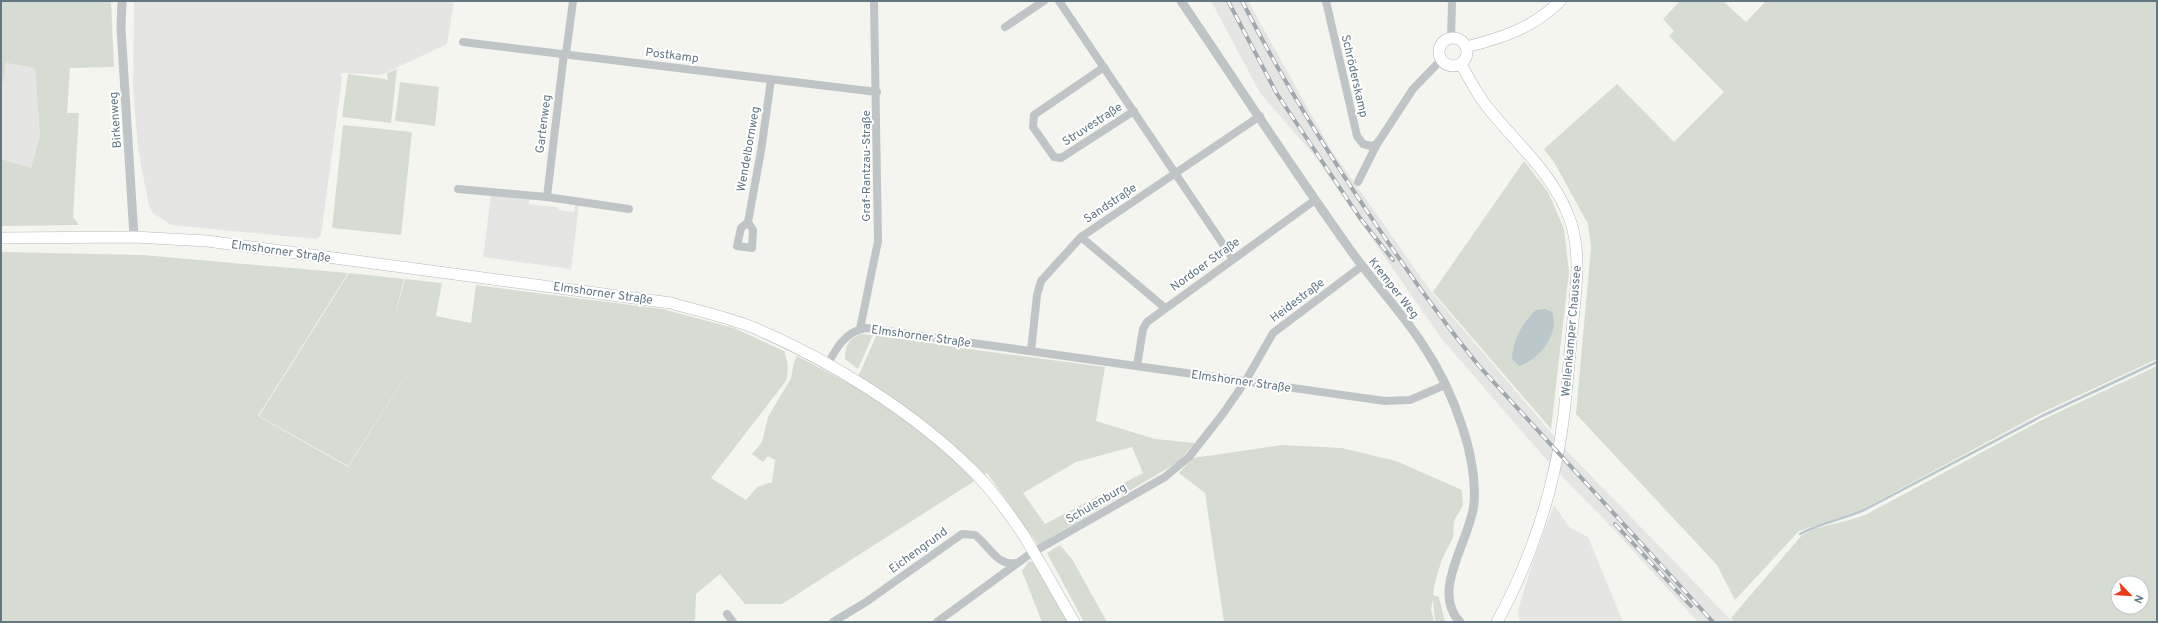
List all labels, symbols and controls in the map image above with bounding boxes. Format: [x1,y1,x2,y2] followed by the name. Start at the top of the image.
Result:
[1337,33,1371,119] street label: Schröderskamp
[644,45,700,67] street label: Postkamp
[106,91,126,149] street label: Birkenweg
[532,94,556,154] street label: Gartenweg
[1060,100,1126,150] street label: Struvestraße
[734,105,764,193] street label: Wendelbornweg
[859,110,875,222] street label: Graf-Rantzau-Straße
[1081,180,1140,227] street label: Sandstraße
[1168,234,1244,295] street label: Nordoer Straße
[230,237,332,267] street label: Elmshorner Straße
[1364,255,1422,322] street label: Kremper Weg
[1558,265,1586,397] street label: Wellenkamper Chaussee
[1267,275,1328,327] street label: Heidestraße
[552,279,654,309] street label: Elmshorner Straße
[870,322,972,352] street label: Elmshorner Straße
[1190,367,1292,397] street label: Elmshorner Straße
[1063,480,1130,528] street label: Schulenburg
[886,524,951,577] street label: Eichengrund
[2110,575,2150,615] north arrow
[2130,592,2146,605] text: N

